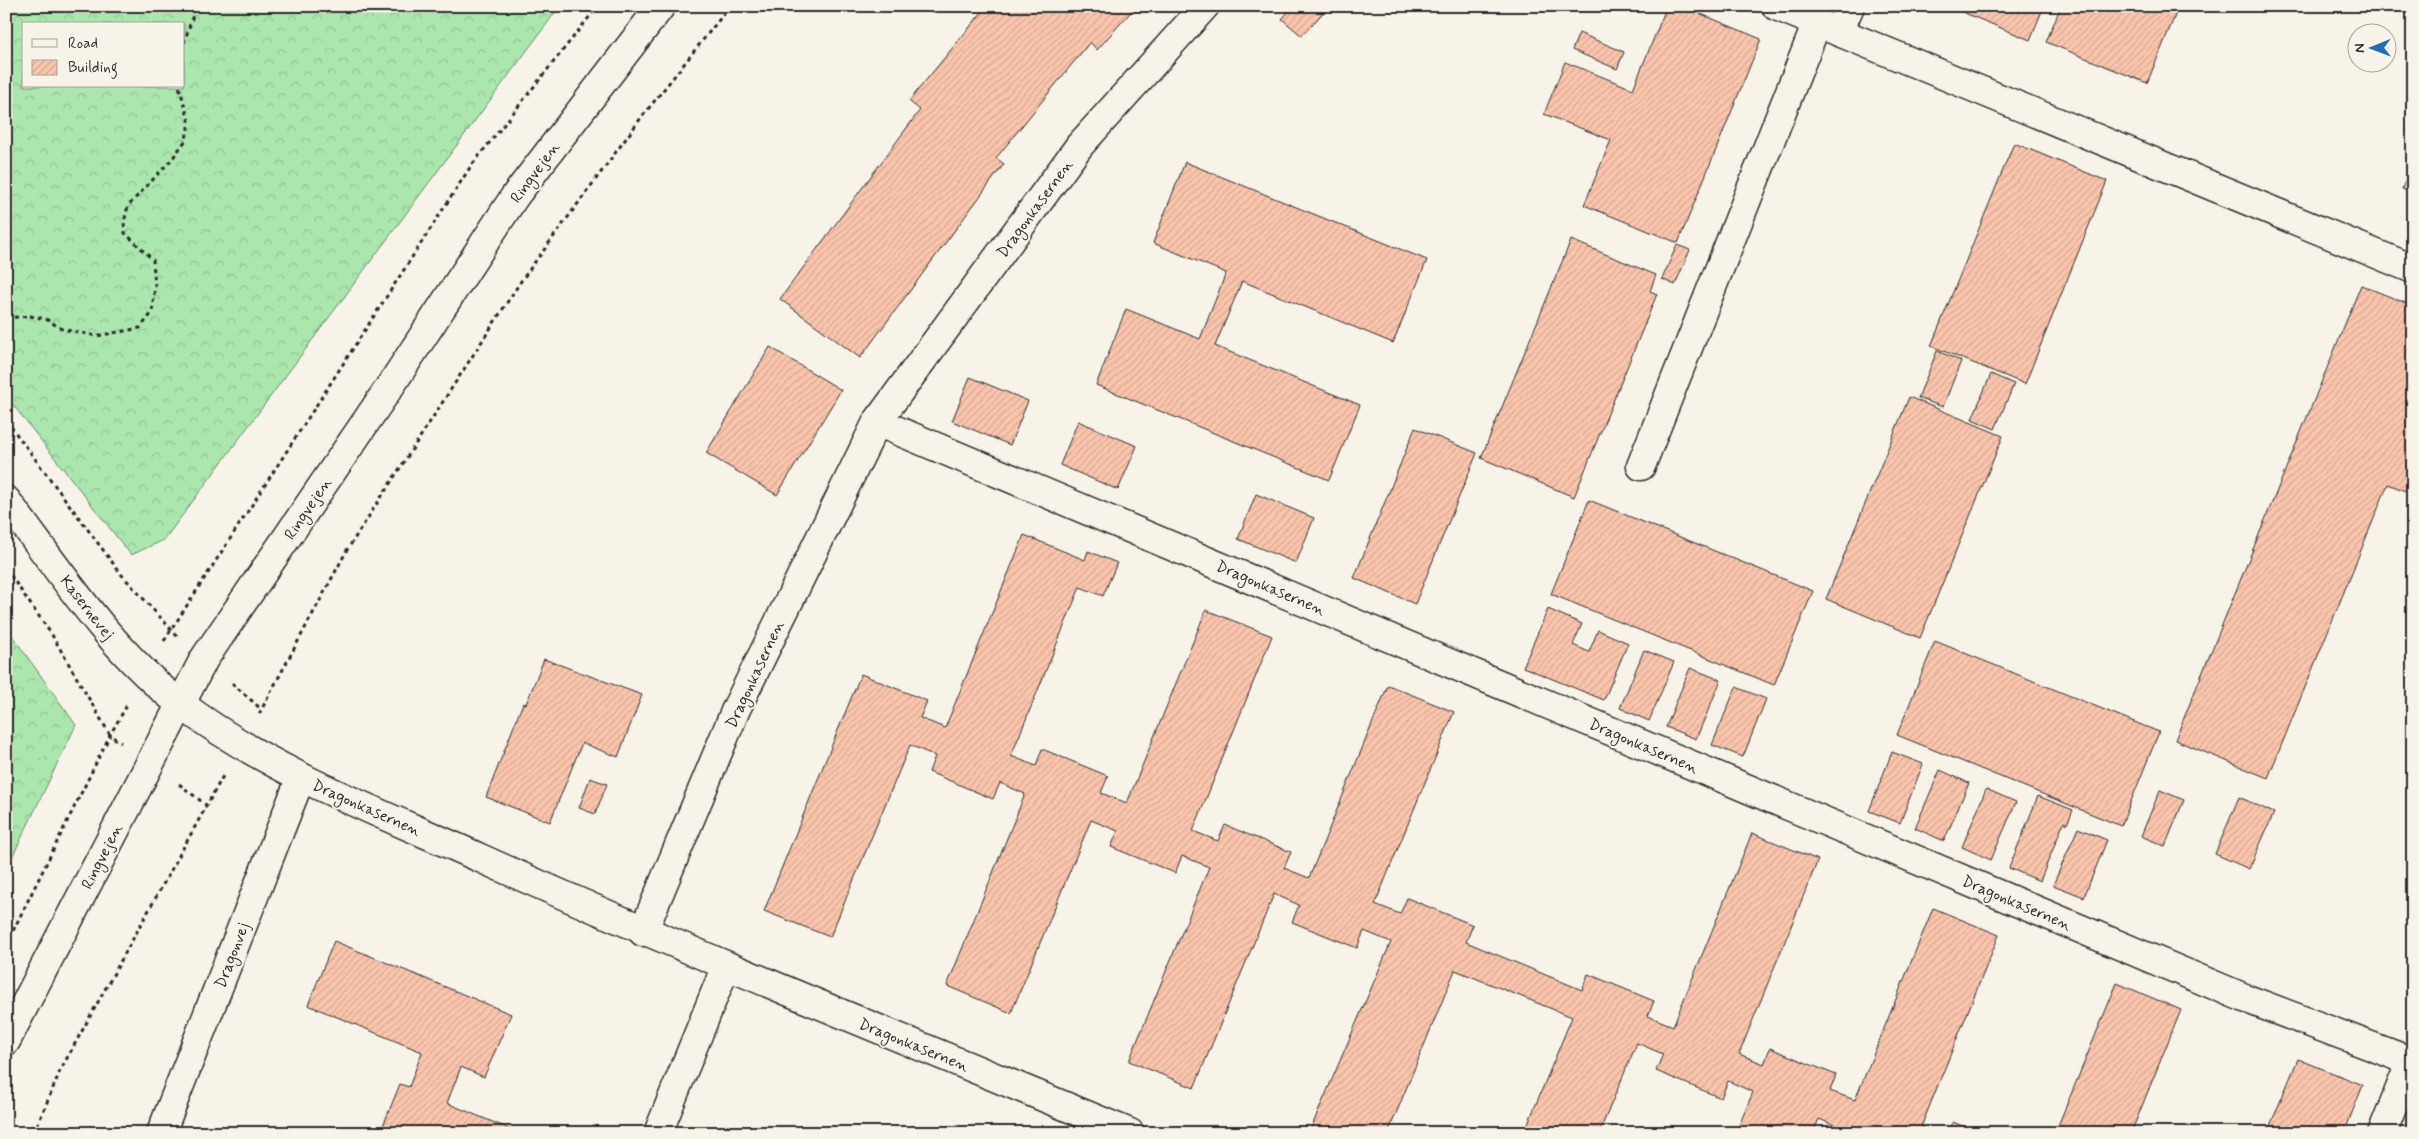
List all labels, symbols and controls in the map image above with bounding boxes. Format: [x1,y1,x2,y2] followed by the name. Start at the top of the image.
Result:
[22,22,185,88] legend
[2346,22,2396,72] north arrow
[68,34,98,54] text: Road
[2351,43,2369,53] text: N
[68,58,118,79] text: Building
[506,138,566,208] street label: Ringvejen
[992,155,1079,263] street label: Dragonkasernen
[280,473,338,545] street label: Ringvejen
[1212,556,1329,622] street label: Dragonkasernen
[55,571,119,645] street label: Kasernevej
[721,617,791,732] street label: Dragonkasernen
[1585,714,1702,780] street label: Dragonkasernen
[308,775,424,843] street label: Dragonkasernen
[77,820,129,893] street label: Ringvejen
[1958,871,2075,937] street label: Dragonkasernen
[210,920,255,992] street label: Dragonvej
[855,1014,972,1078] street label: Dragonkasernen

